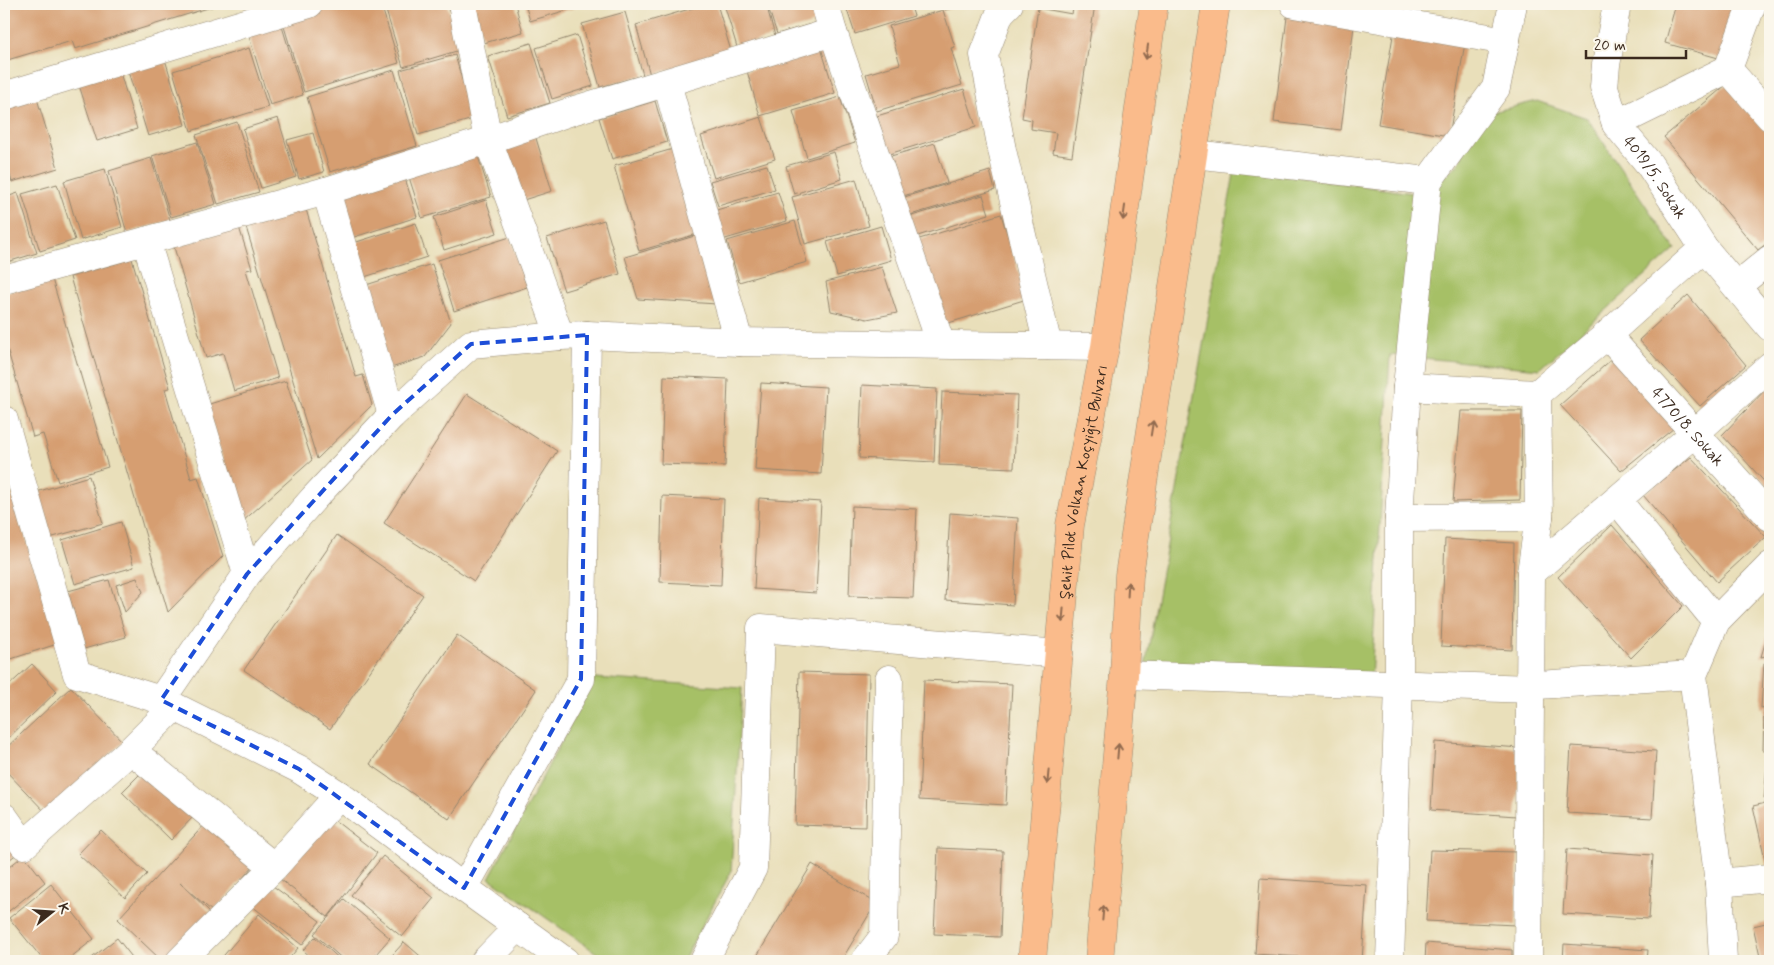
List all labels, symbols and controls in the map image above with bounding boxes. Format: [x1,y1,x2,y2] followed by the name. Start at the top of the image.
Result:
[1586,28,1686,60] scale bar
[1594,36,1626,56] text: 20 m
[1142,44,1152,60] one-way arrow
[1618,132,1691,223] street label: 4019/5. Sokak
[1119,205,1129,221] one-way arrow
[1055,363,1113,600] street label: Şehit Pilot Volkan Koçyiğit Bulvarı
[1646,383,1728,471] street label: 4770/8. Sokak
[1147,420,1157,436] one-way arrow
[1124,581,1133,597] one-way arrow
[1058,607,1067,623] one-way arrow
[1113,743,1122,759] one-way arrow
[1044,769,1053,785] one-way arrow
[28,888,78,938] north arrow
[53,901,74,917] text: K
[1098,905,1108,921] one-way arrow

